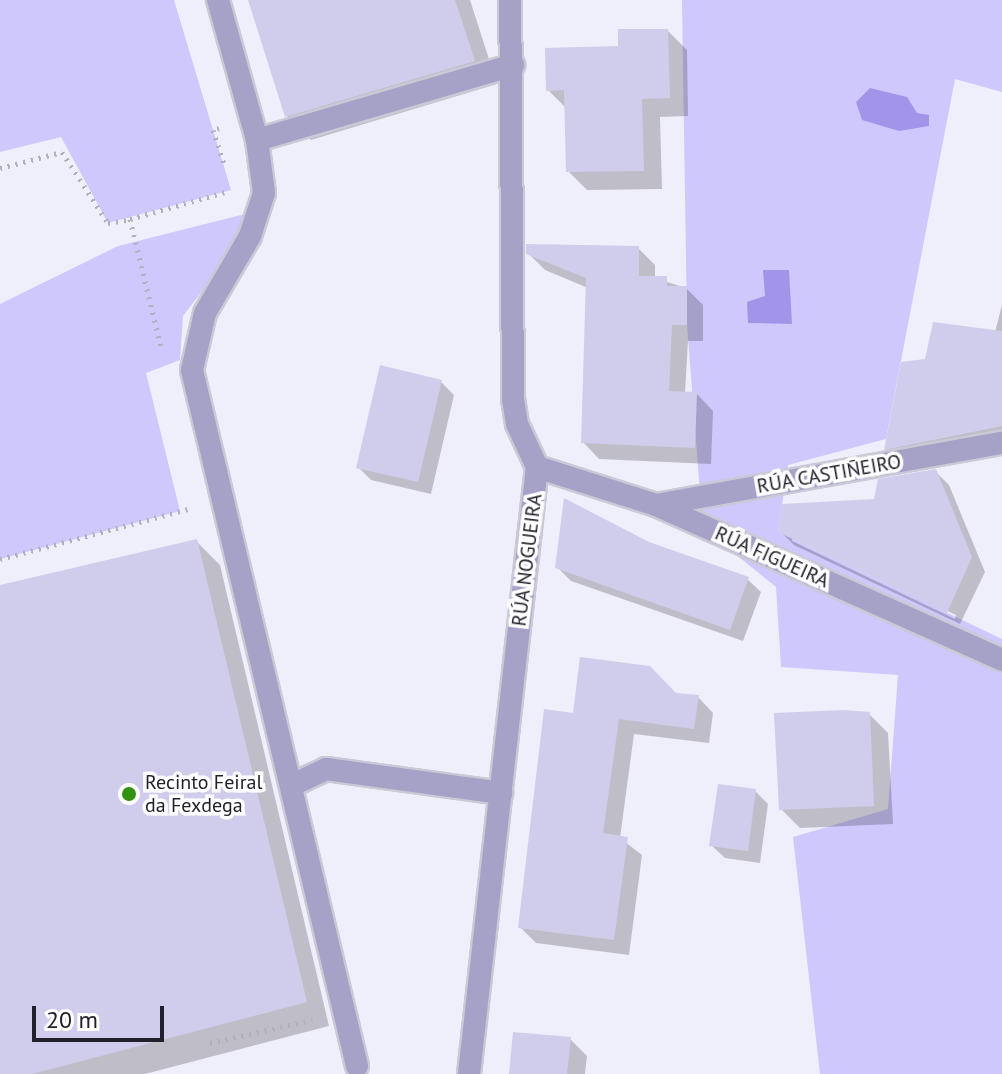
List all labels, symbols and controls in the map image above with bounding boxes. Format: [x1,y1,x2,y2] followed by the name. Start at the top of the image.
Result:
[755,449,903,499] street label: RÚA CASTIÑEIRO
[507,492,547,628] street label: RÚA NOGUEIRA
[711,521,833,593] street label: RÚA FIGUEIRA
[145,770,262,817] place label: Recinto Feiral da Fexdega
[120,785,138,803] marker: Recinto Feiral da Fexdega
[36,990,168,1040] scale bar
[46,1004,98,1035] text: 20 m

